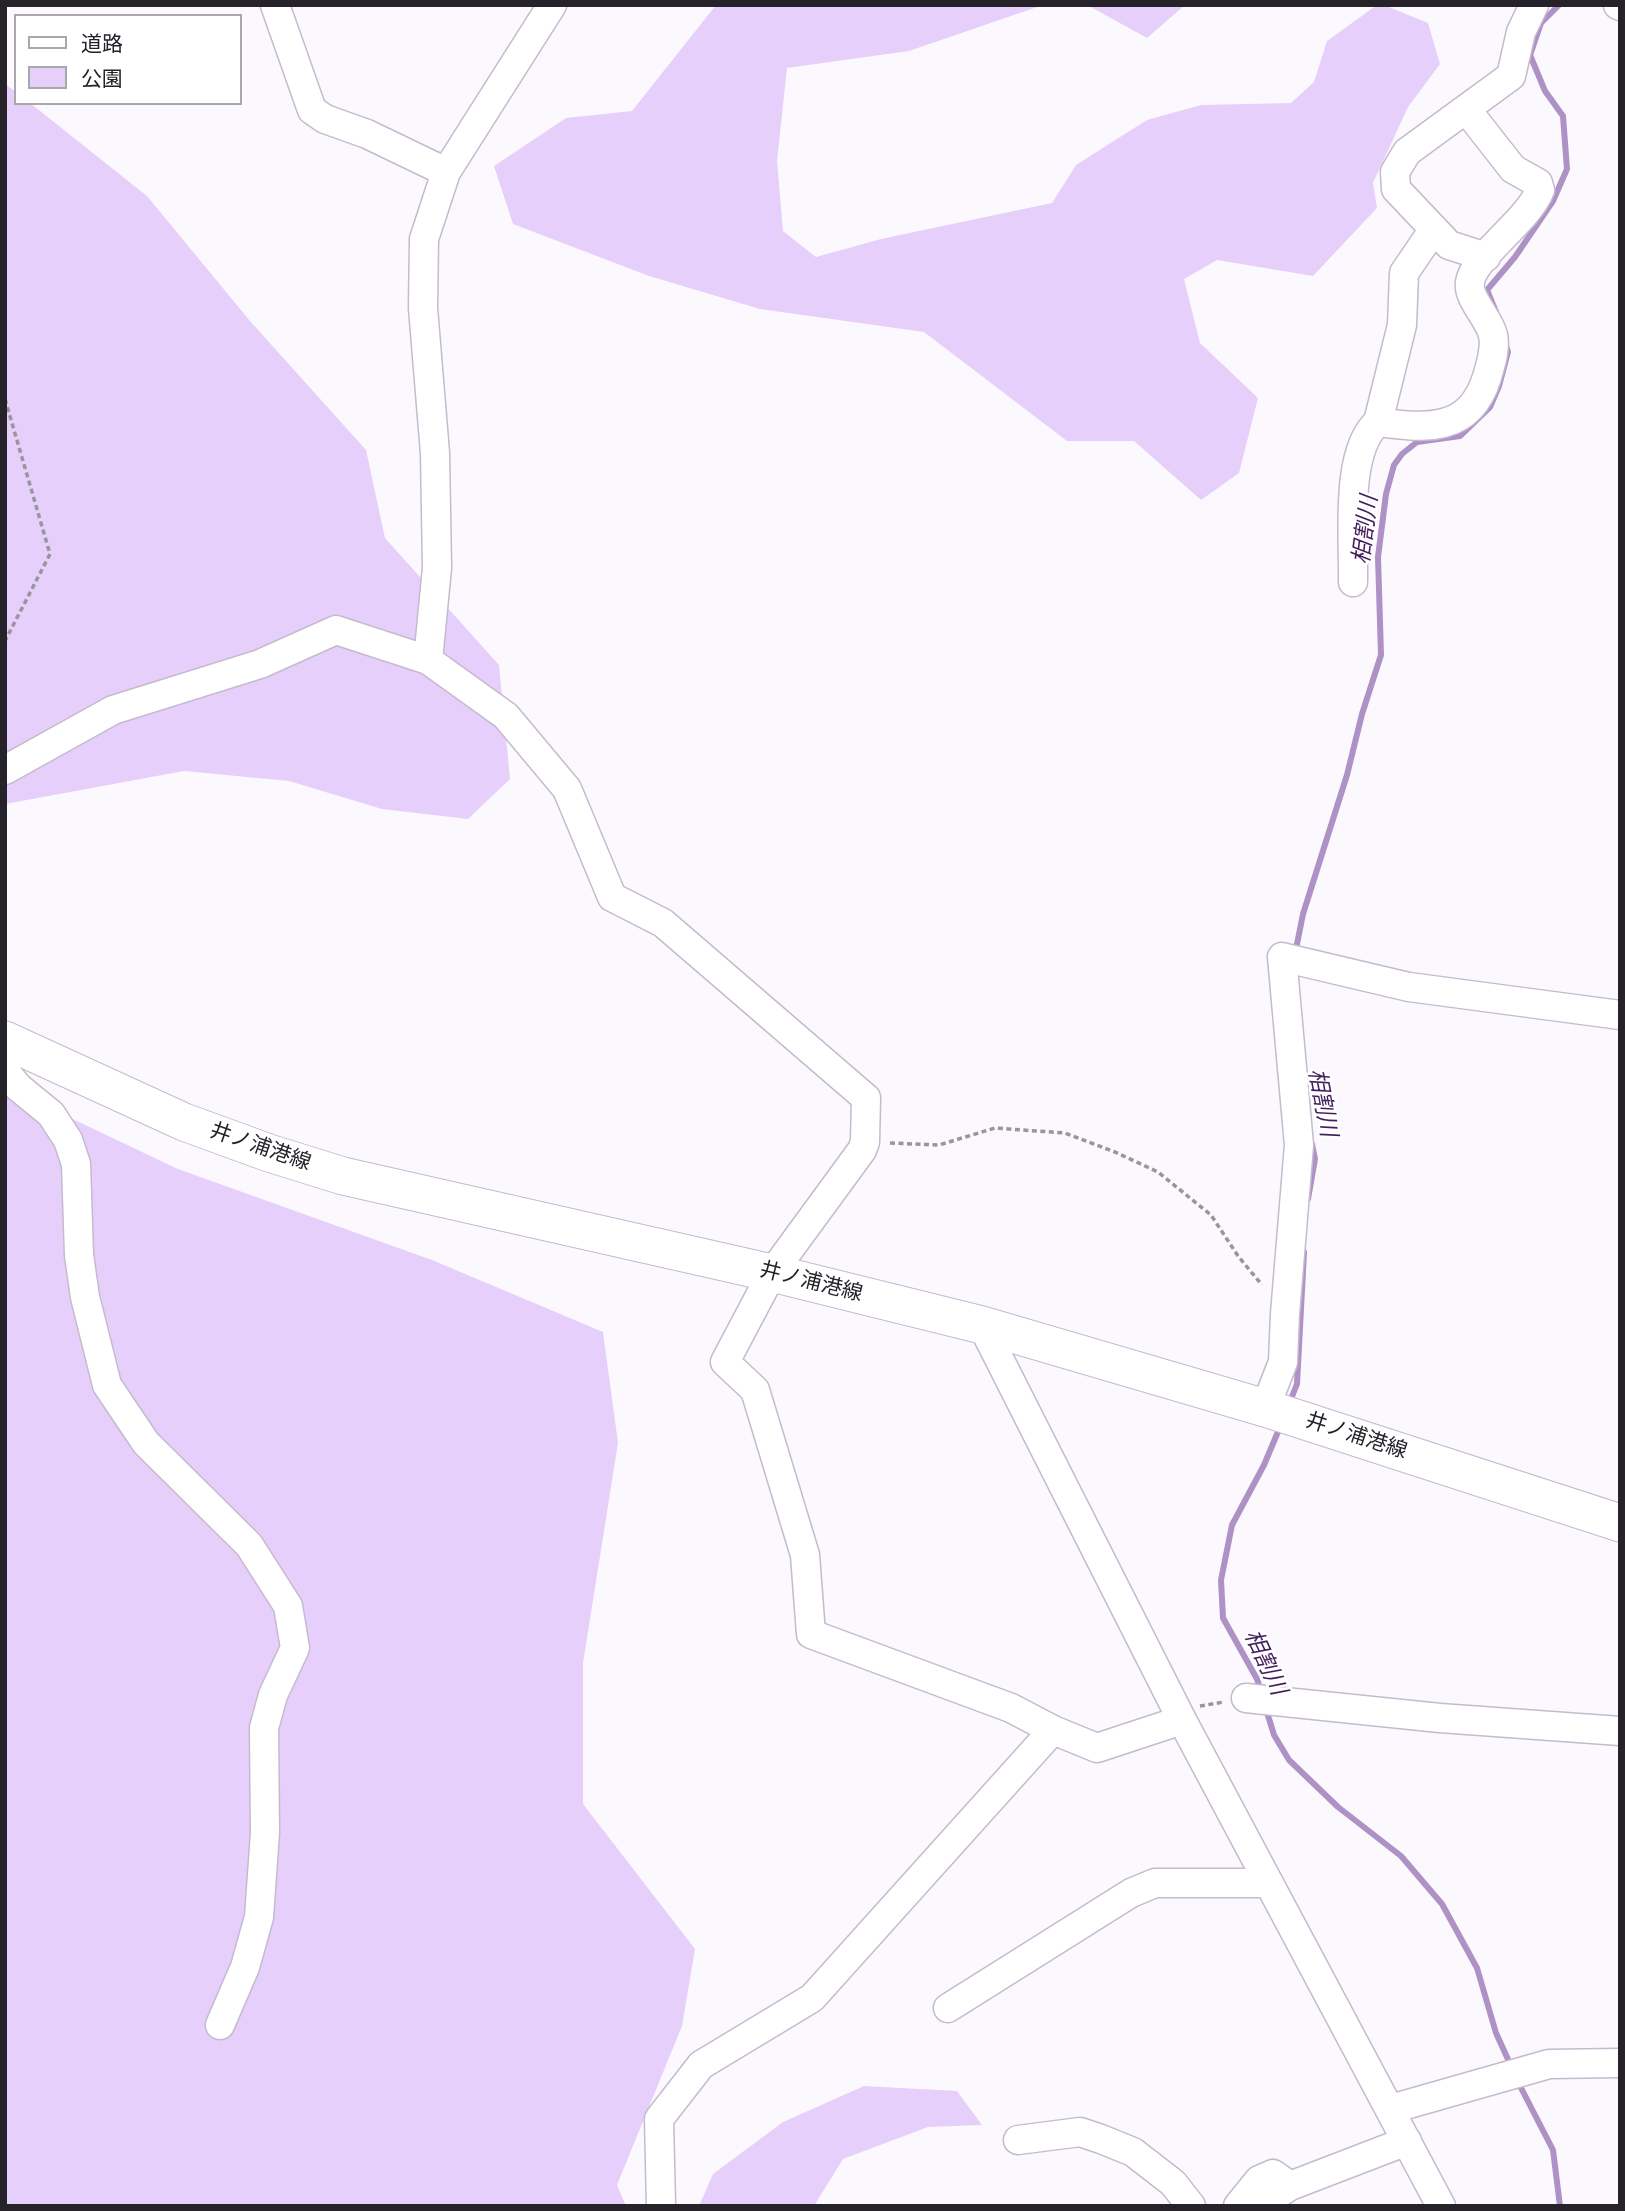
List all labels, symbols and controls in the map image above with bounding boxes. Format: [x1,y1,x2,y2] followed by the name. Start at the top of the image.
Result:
[14,14,242,105] legend
[81,30,123,58] text: 道路
[81,65,123,93] text: 公園
[1349,494,1385,566] water label: 相割川
[1301,1067,1341,1139] water label: 相割川
[206,1119,314,1177] street label: 井ノ浦港線
[757,1258,865,1308] street label: 井ノ浦港線
[1302,1409,1410,1465] street label: 井ノ浦港線
[1237,1626,1291,1700] water label: 相割川

